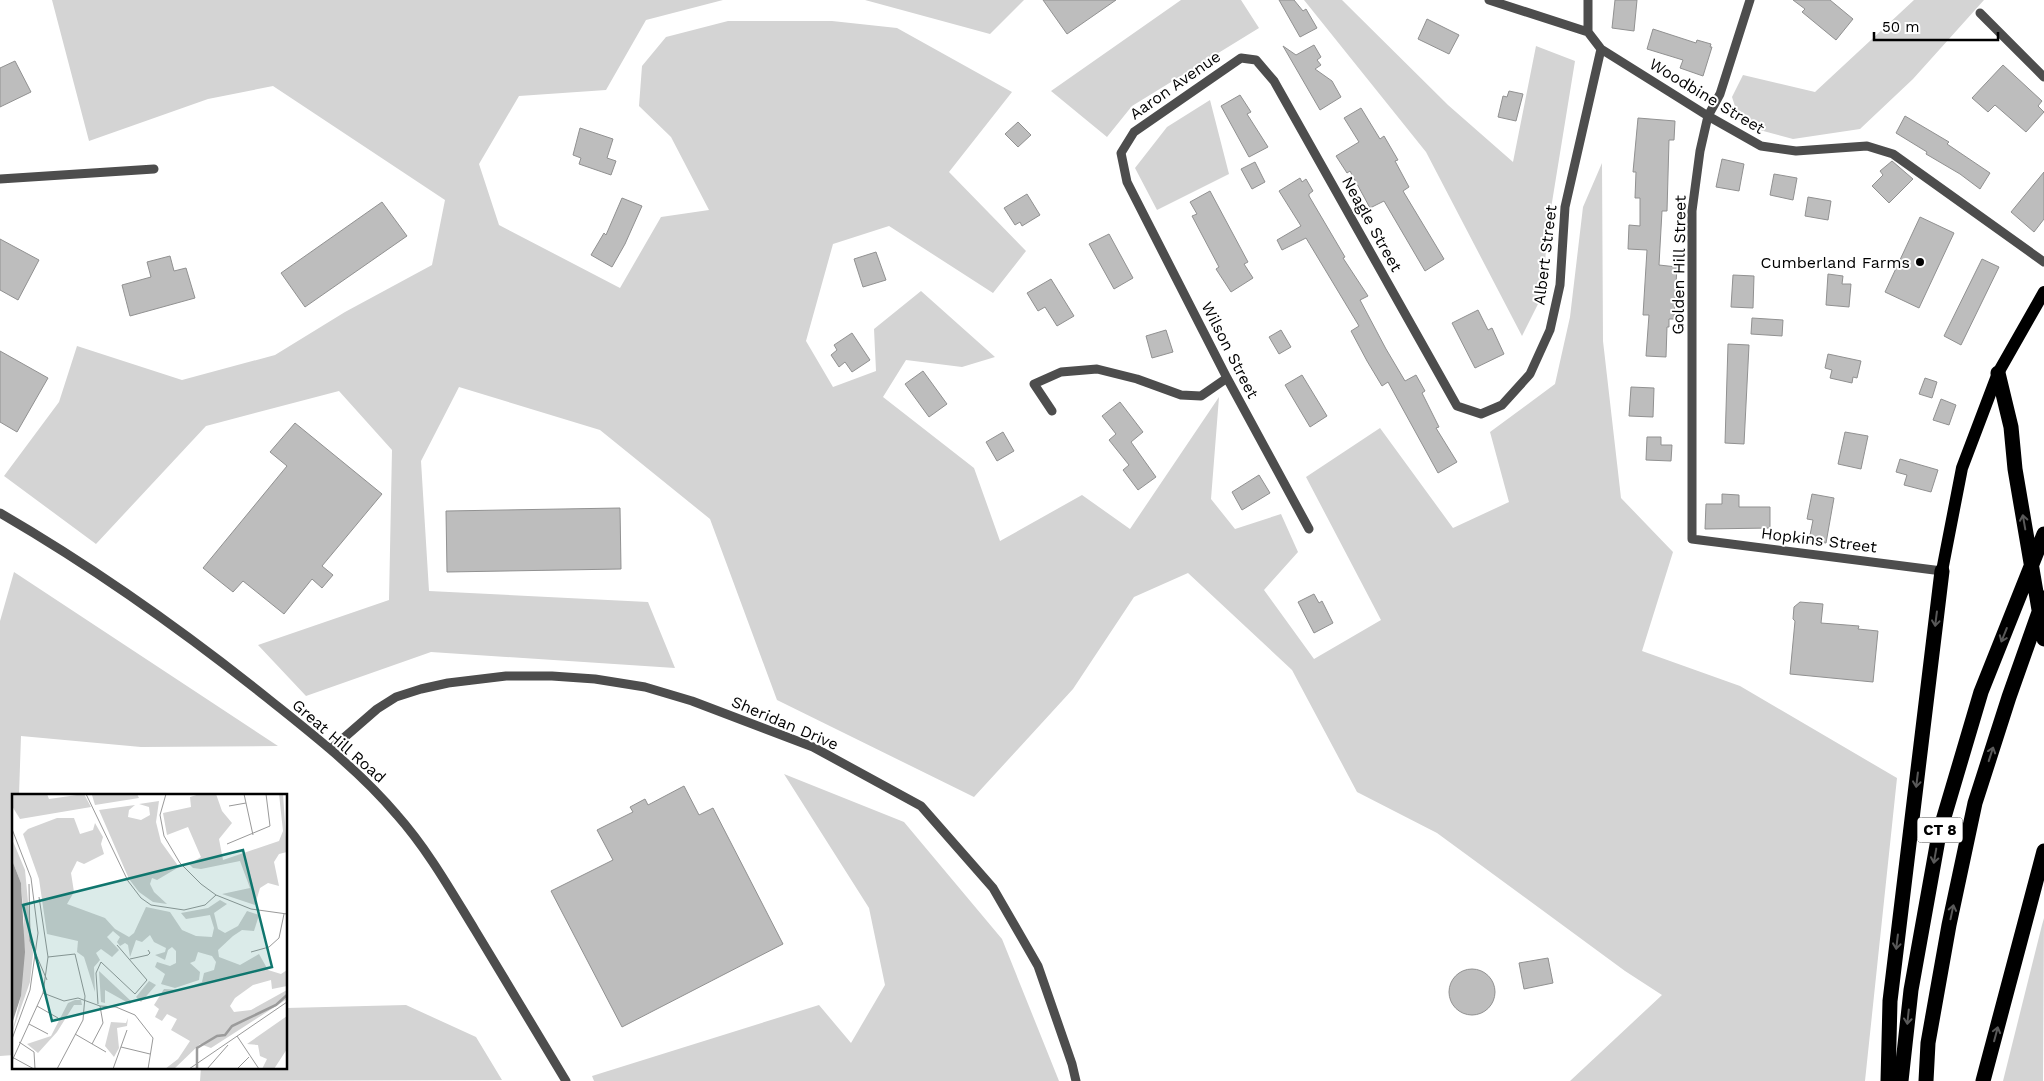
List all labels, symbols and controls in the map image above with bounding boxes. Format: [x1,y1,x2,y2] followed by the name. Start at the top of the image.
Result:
[1874,10,1998,42] scale bar
[1882,18,1919,36] text: 50 m
[1126,47,1224,123] street label: Aaron Avenue
[1646,54,1768,138] street label: Woodbine Street
[1338,173,1406,275] street label: Neagle Street
[1668,195,1690,335] street label: Golden Hill Street
[1529,203,1561,306] street label: Albert Street
[1761,253,1910,272] place label: Cumberland Farms
[1914,256,1926,268] marker: Cumberland Farms
[1197,298,1263,402] street label: Wilson Street
[2019,515,2029,531] one-way arrow
[1760,523,1878,557] street label: Hopkins Street
[1931,611,1941,627] one-way arrow
[1999,627,2008,642] one-way arrow
[729,692,841,754] street label: Sheridan Drive
[288,695,390,787] street label: Great Hill Road
[1987,747,1996,763] one-way arrow
[1911,772,1921,788] one-way arrow
[12,794,288,1068] inset map
[1918,818,1962,842] road number: CT 8
[1929,848,1939,864] one-way arrow
[1948,904,1957,920] one-way arrow
[1892,933,1902,949] one-way arrow
[1903,1008,1913,1024] one-way arrow
[1991,1026,2001,1042] one-way arrow

